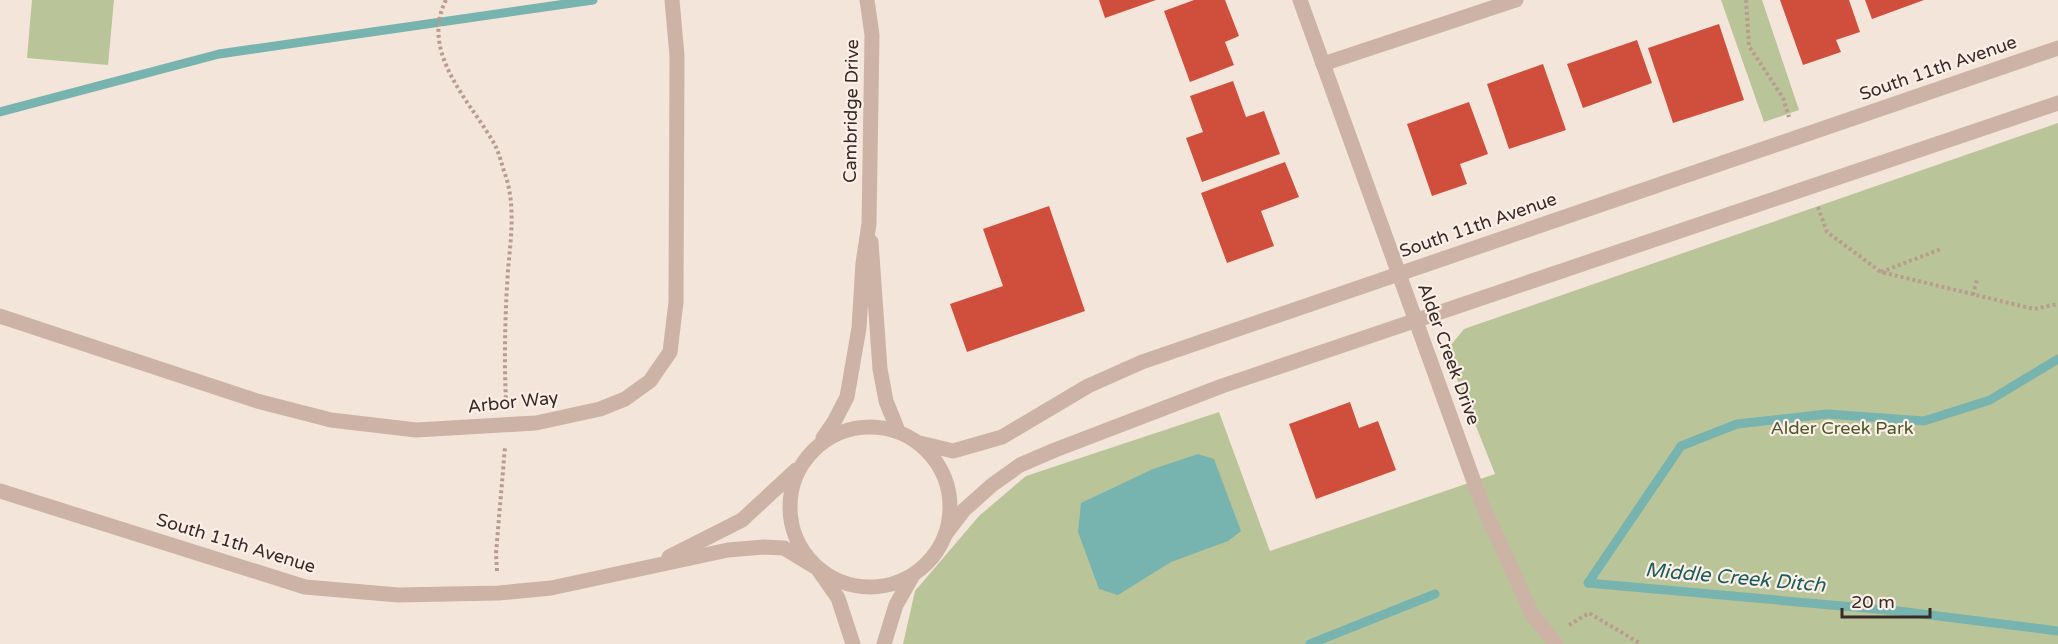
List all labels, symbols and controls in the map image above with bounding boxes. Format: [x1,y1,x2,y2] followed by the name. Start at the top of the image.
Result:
[1856,31,2020,105] street label: South 11th Avenue
[839,39,863,183] street label: Cambridge Drive
[1396,188,1560,262] street label: South 11th Avenue
[1413,280,1485,428] street label: Alder Creek Drive
[467,386,560,418] street label: Arbor Way
[1770,417,1914,439] park label: Alder Creek Park
[154,508,318,578] street label: South 11th Avenue
[1644,558,1827,598] water label: Middle Creek Ditch
[1842,581,1930,619] scale bar
[1851,591,1895,613] text: 20 m

